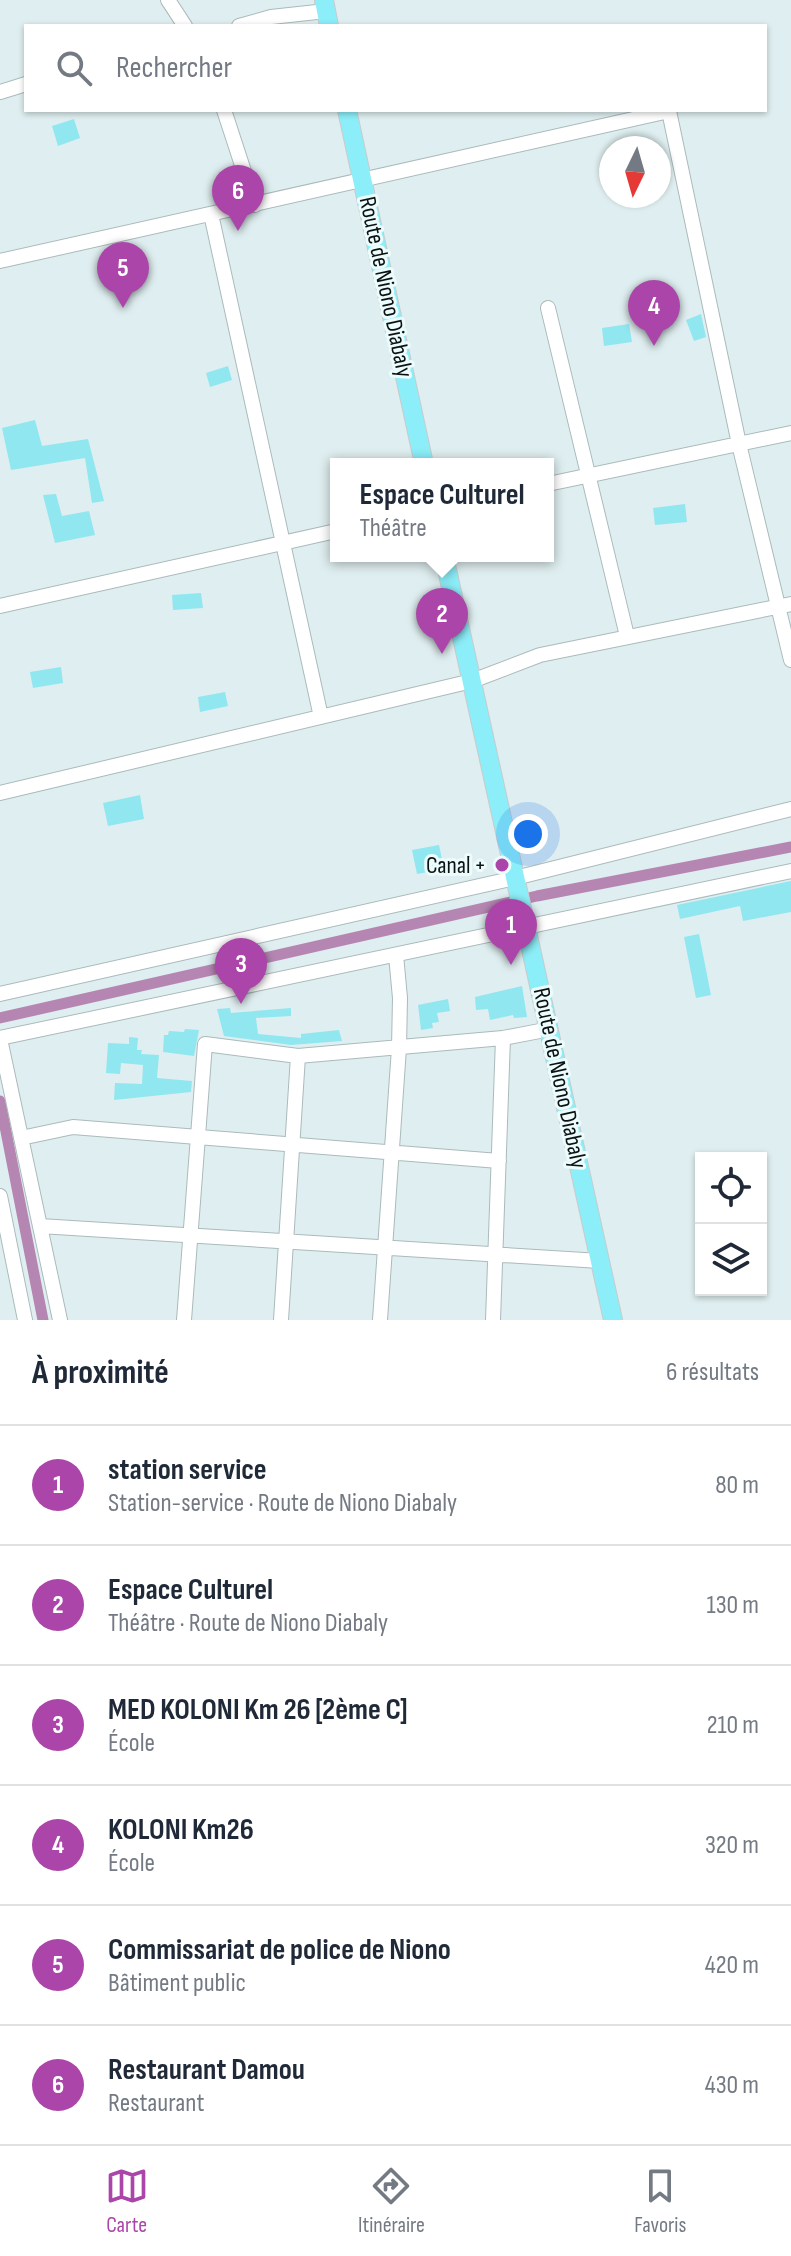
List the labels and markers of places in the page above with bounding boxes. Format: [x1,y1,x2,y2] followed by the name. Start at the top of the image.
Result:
[212,165,264,231] pin: 6
[97,242,149,308] pin: 5
[628,280,680,346] pin: 4
[416,588,468,654] pin: 2
[426,851,486,880] place label: Canal +
[493,856,511,874] marker: Canal +
[485,899,537,965] pin: 1
[215,938,267,1004] pin: 3

